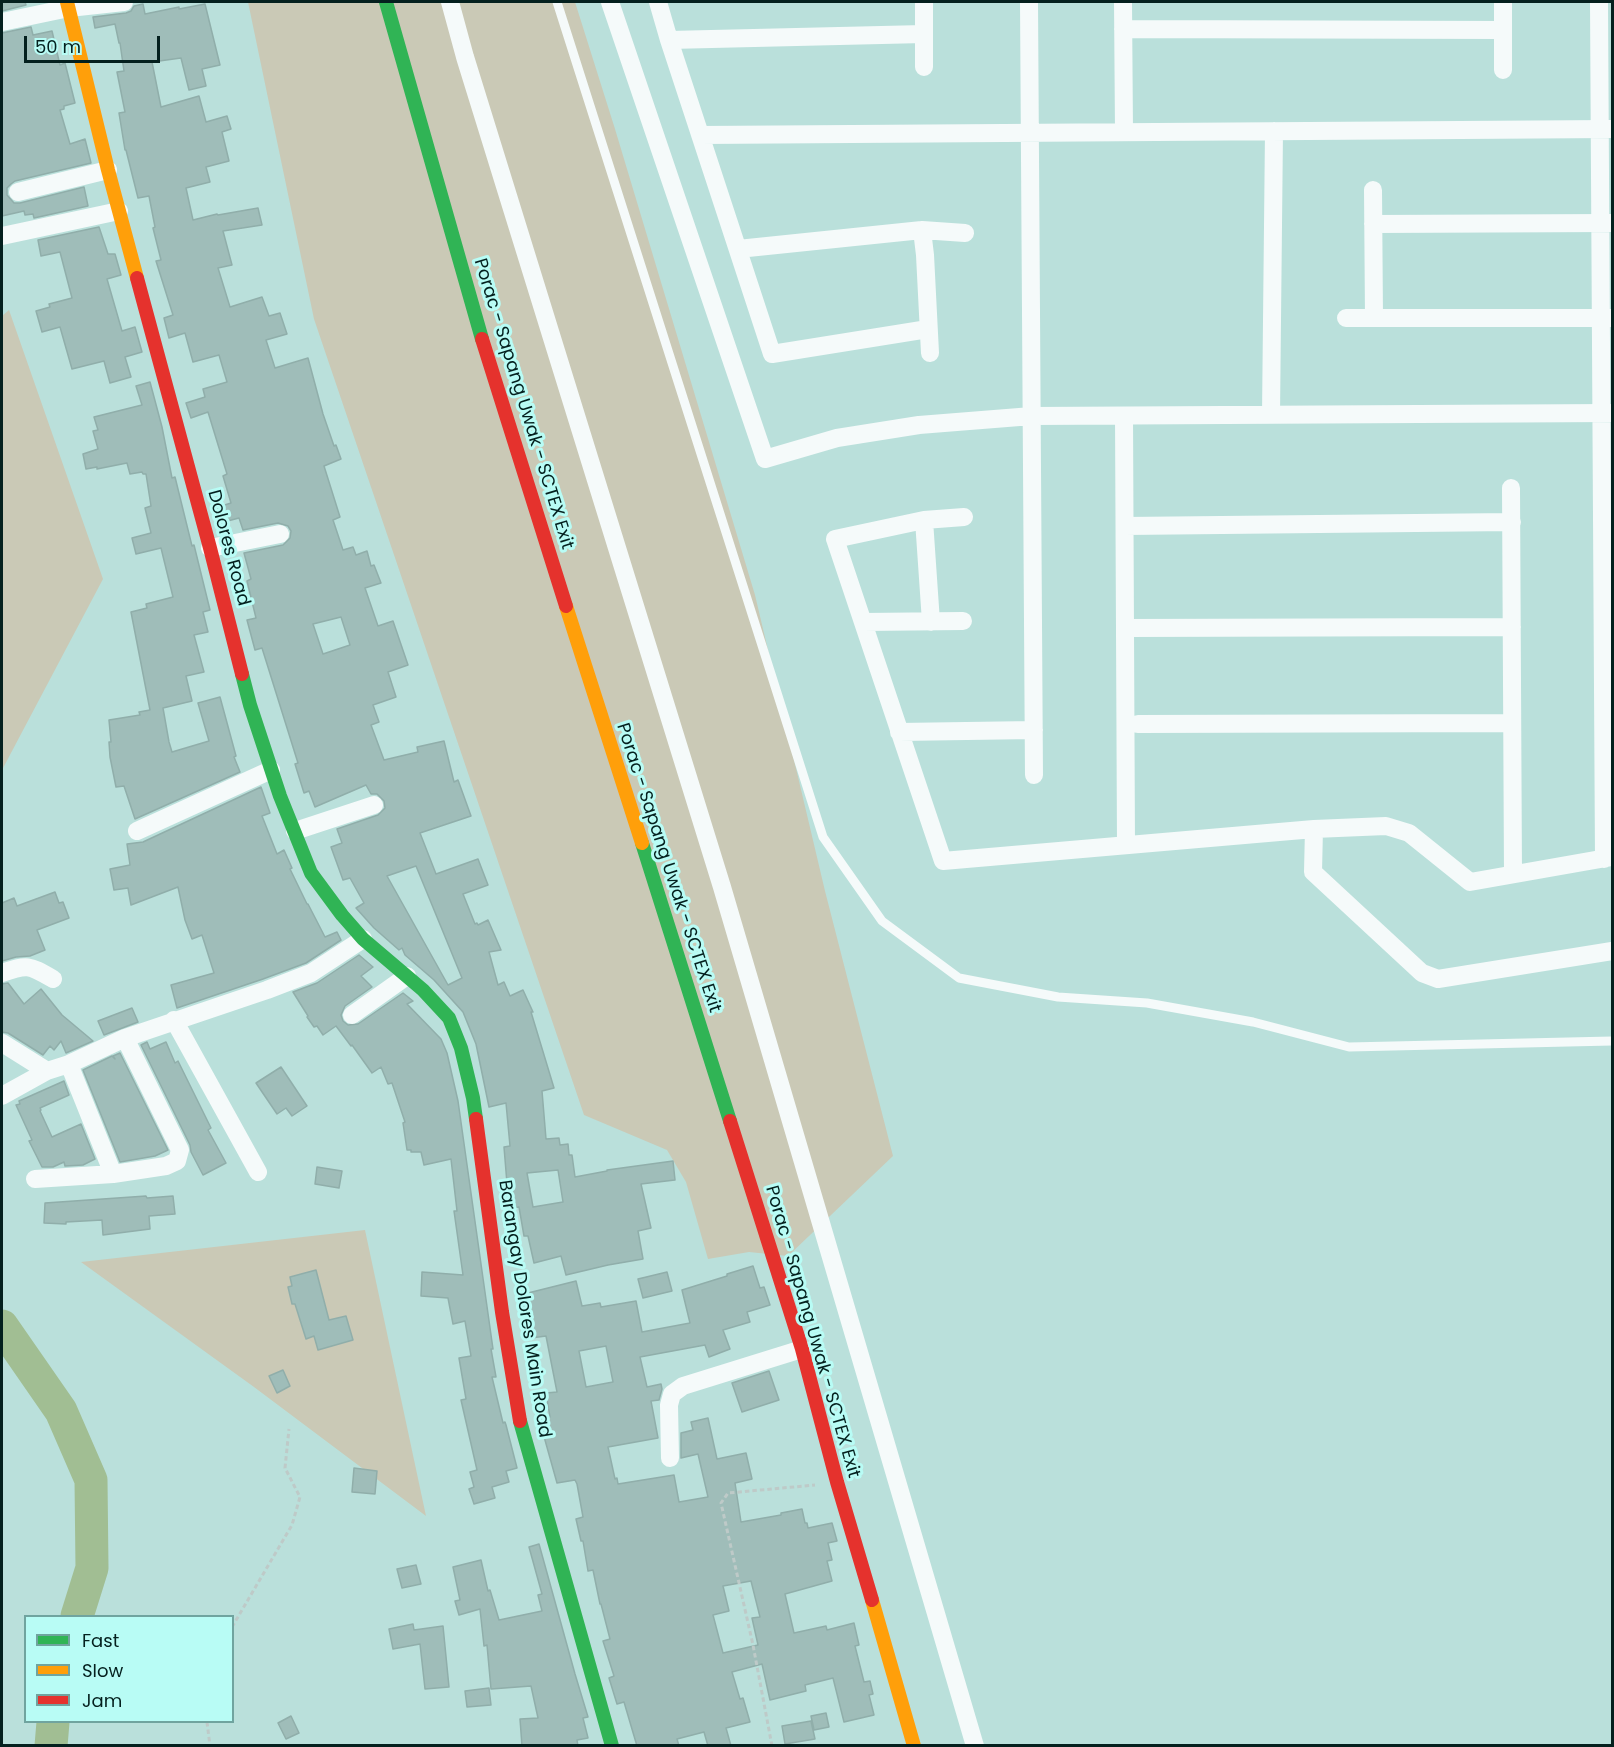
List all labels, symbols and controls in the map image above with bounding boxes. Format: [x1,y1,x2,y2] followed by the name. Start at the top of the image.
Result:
[27,24,164,62] scale bar
[35,34,81,59] text: 50 m
[468,256,578,552] street label: Porac - Sapang Uwak - SCTEX Exit
[202,488,254,608] street label: Dolores Road
[611,721,725,1015] street label: Porac - Sapang Uwak - SCTEX Exit
[493,1179,555,1439] street label: Barangay Dolores Main Road
[760,1183,864,1481] street label: Porac - Sapang Uwak - SCTEX Exit
[24,1615,234,1723] legend
[82,1628,119,1653] text: Fast
[82,1658,123,1683] text: Slow
[82,1688,122,1713] text: Jam

